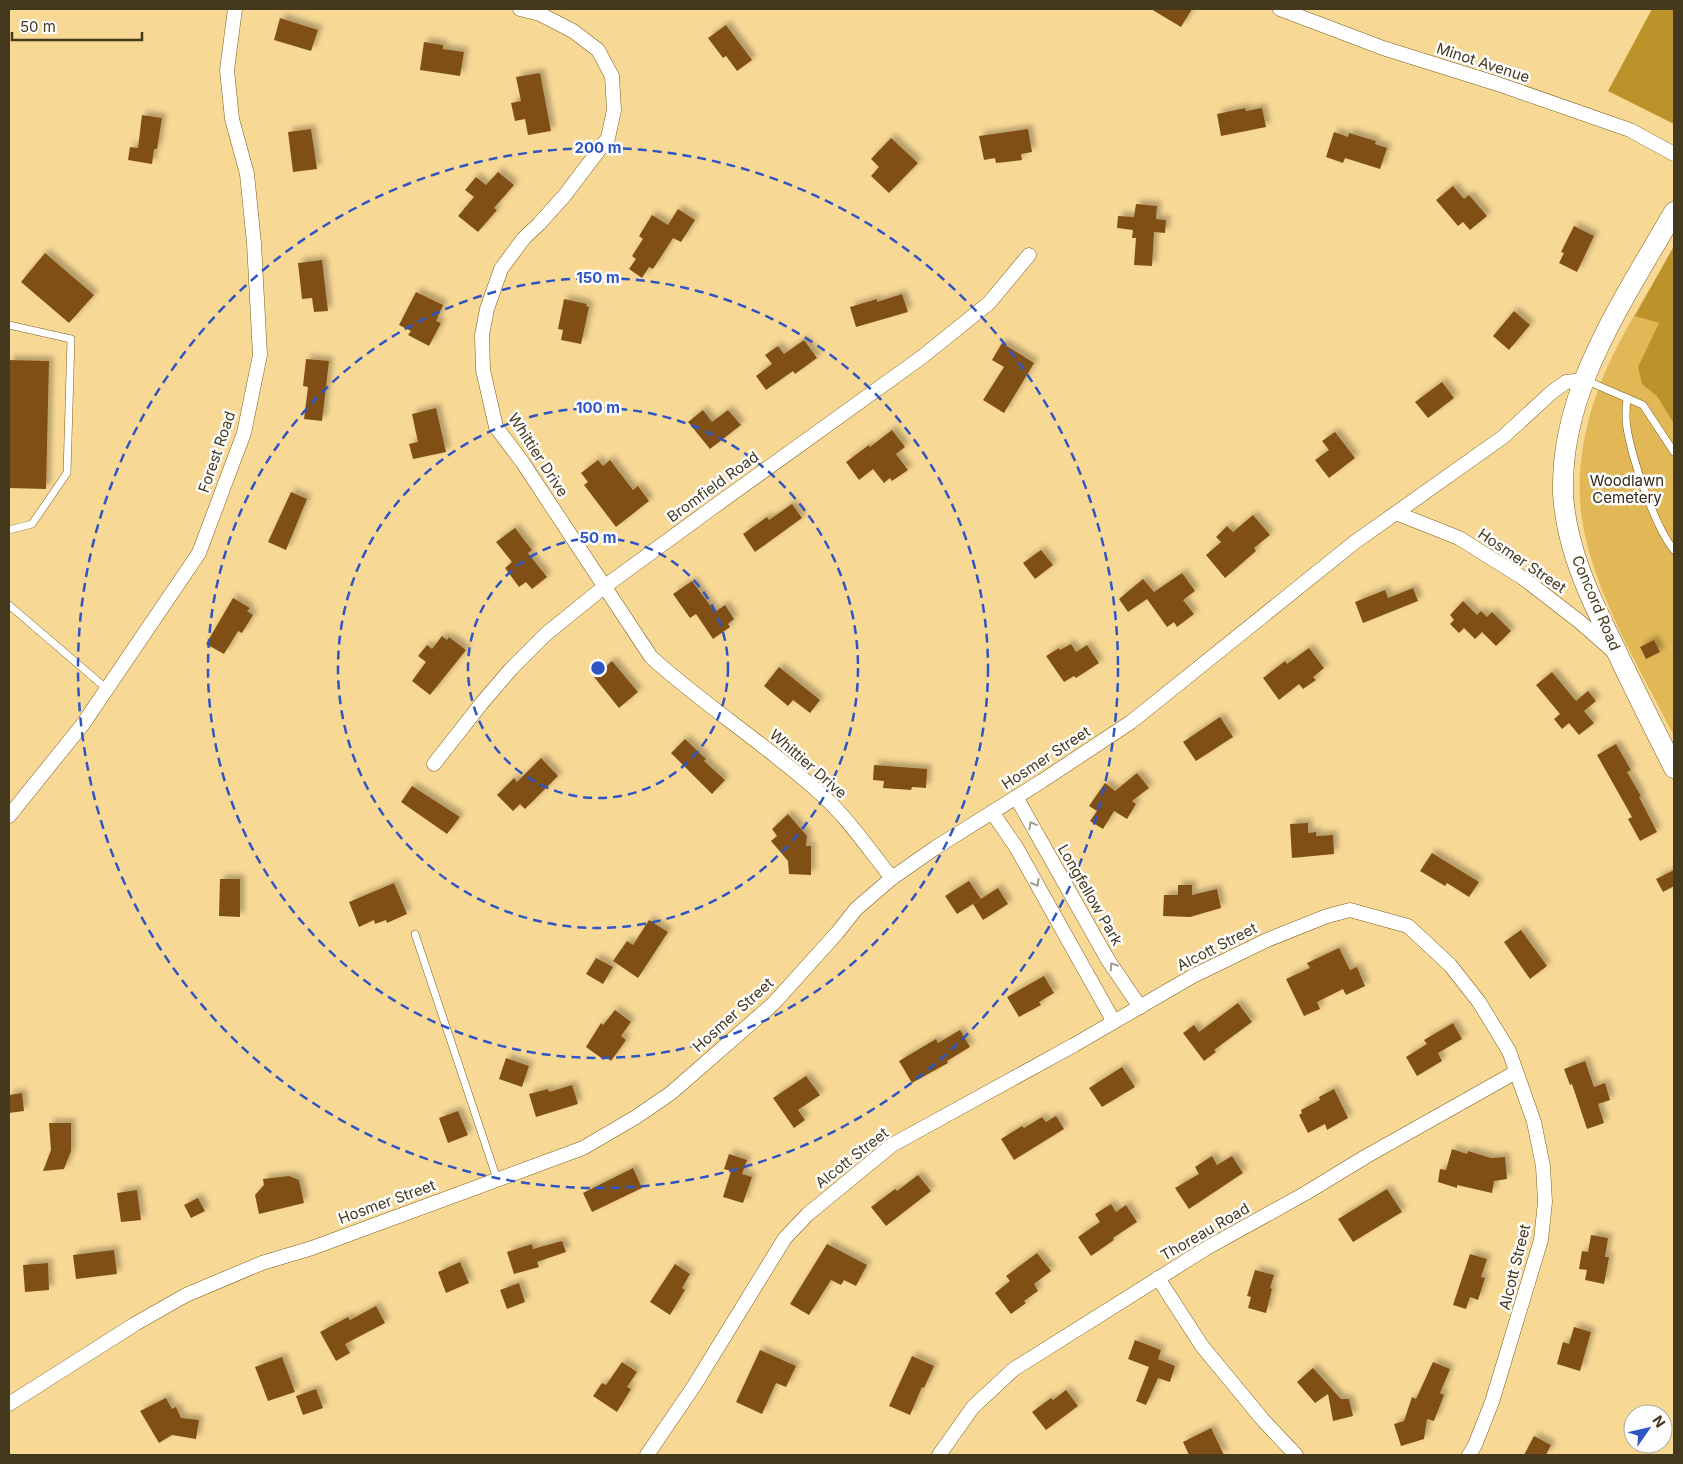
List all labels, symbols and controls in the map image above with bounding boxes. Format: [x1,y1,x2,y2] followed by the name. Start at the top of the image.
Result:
[12,10,142,42] scale bar
[20,17,56,36] text: 50 m
[1434,39,1532,87] street label: Minot Avenue
[575,138,621,157] text: 200 m
[576,268,620,287] text: 150 m
[576,398,620,417] text: 100 m
[194,409,239,495] street label: Forest Road
[504,409,573,500] street label: Whittier Drive
[663,447,762,526] street label: Bromfield Road
[1590,471,1664,507] park label: Woodlawn Cemetery
[1475,524,1570,597] street label: Hosmer Street
[580,528,616,547] text: 50 m
[1568,552,1625,653] street label: Concord Road
[589,659,607,677] centre of rings
[998,722,1094,793] street label: Hosmer Street
[766,725,851,802] street label: Whittier Drive
[1028,822,1038,831] one-way arrow
[1054,841,1128,950] street label: Longfellow Park
[1030,878,1040,887] one-way arrow
[1173,918,1260,975] street label: Alcott Street
[1110,963,1119,972] one-way arrow
[688,973,777,1056] street label: Hosmer Street
[811,1123,892,1192] street label: Alcott Street
[336,1175,438,1228] street label: Hosmer Street
[1157,1198,1253,1265] street label: Thoreau Road
[1495,1222,1534,1312] street label: Alcott Street
[1623,1404,1673,1454] north arrow
[1649,1412,1669,1431] text: N

